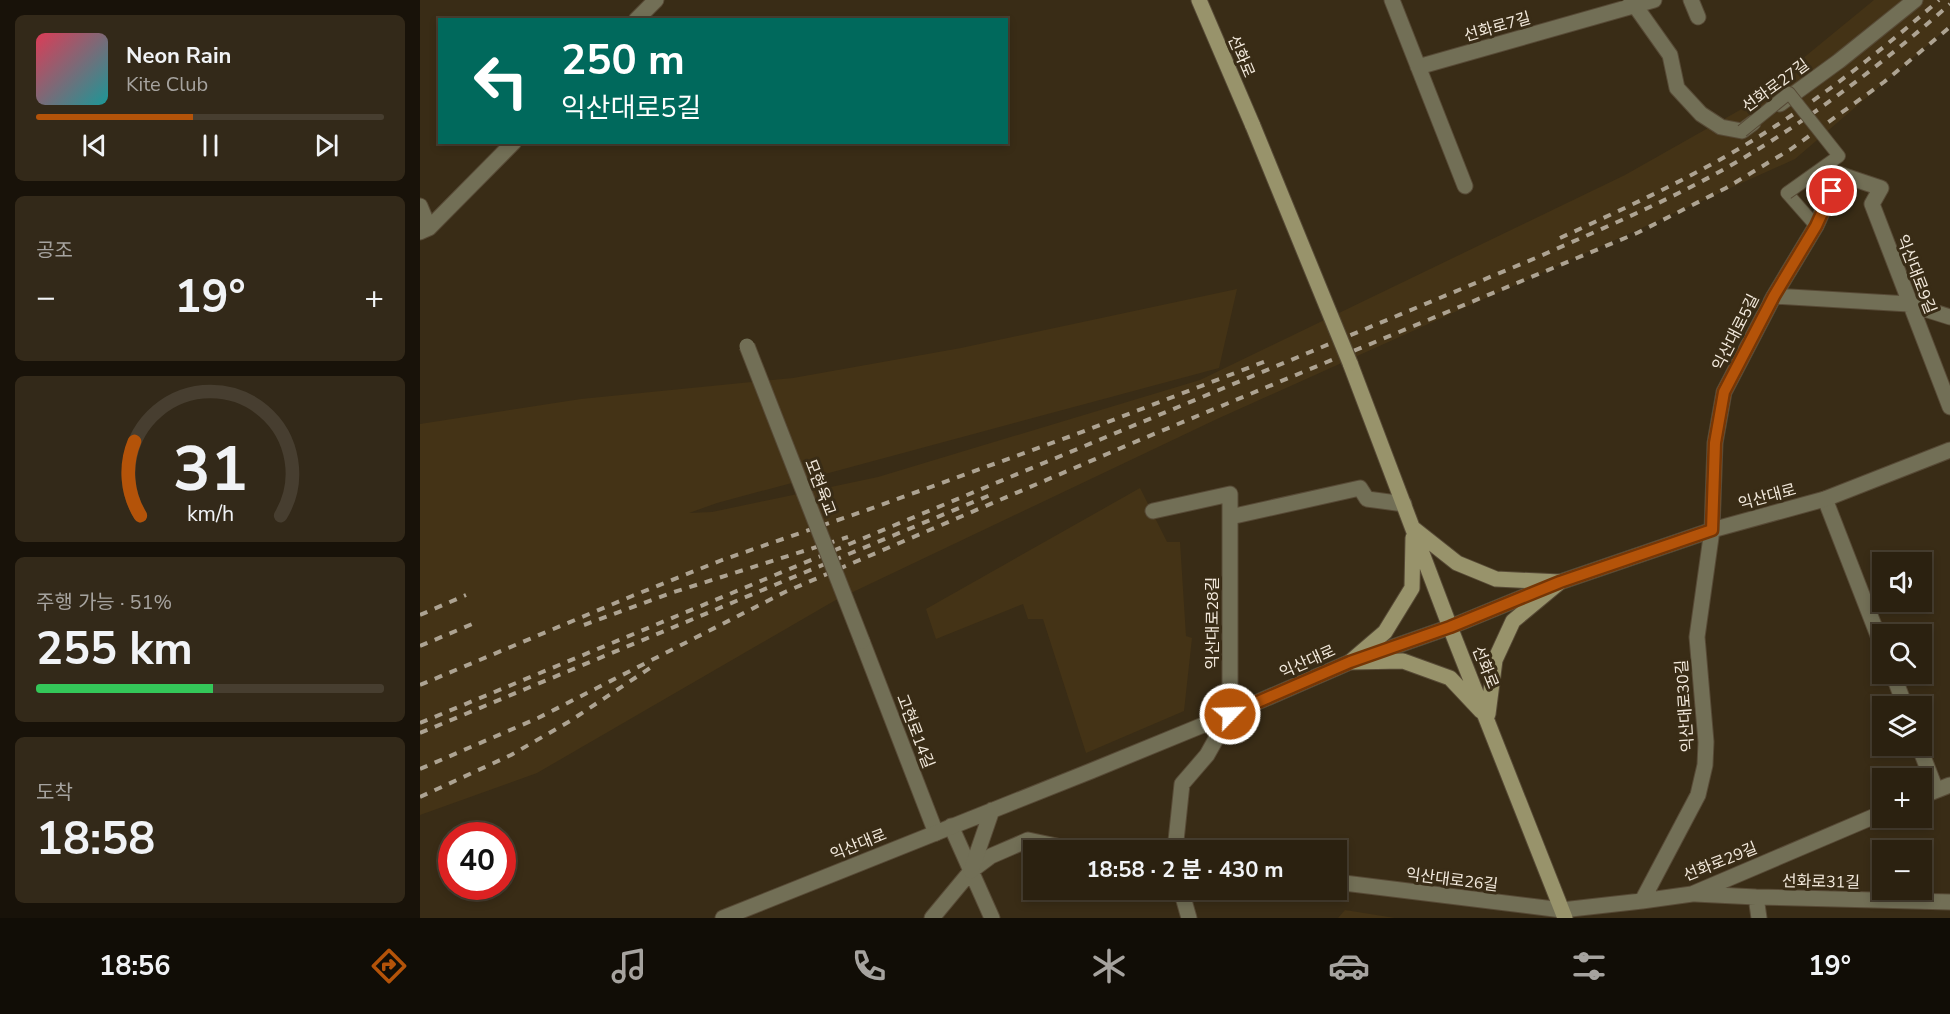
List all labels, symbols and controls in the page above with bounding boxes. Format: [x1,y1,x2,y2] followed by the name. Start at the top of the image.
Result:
[1461,7,1533,47] street label: 선화로7길
[561,32,685,89] text: 250 m
[1222,32,1260,81] street label: 선화로
[126,41,231,71] text: Neon Rain
[462,42,540,120] icon: left
[1738,54,1814,118] street label: 선화로27길
[126,71,208,98] text: Kite Club
[561,90,701,127] text: 익산대로5길
[78,129,111,162] icon: previous
[194,129,227,162] icon: pause
[310,129,343,162] icon: next
[1806,165,1857,216] pin
[1815,174,1848,207] icon: arrive
[1891,232,1941,317] street label: 익산대로9길
[36,237,73,264] text: 공조
[174,267,246,328] text: 19°
[36,275,56,320] text: −
[364,275,384,320] text: +
[1707,290,1765,375] street label: 익산대로5길
[173,427,247,512] text: 31
[799,456,841,519] street label: 모현육교
[1736,479,1799,515] street label: 익산대로
[186,499,234,529] text: km/h
[1872,552,1932,900] map controls
[1872,552,1932,612] button: sound
[1202,577,1224,669] street label: 익산대로28길
[36,589,172,616] text: 주행 가능 · 51%
[36,619,193,680] text: 255 km
[1872,624,1932,684] button: search
[1276,640,1339,684] street label: 익산대로
[1467,643,1504,692] street label: 선화로
[1671,659,1699,753] street label: 익산대로30길
[1198,682,1262,746] position arrow
[891,691,939,772] street label: 고현로14길
[1872,696,1932,756] button: layers
[1872,768,1932,828] button: +
[36,779,73,806] text: 도착
[36,809,155,870] text: 18:58
[438,822,516,900] speed limit sign: 40
[827,824,890,866] street label: 익산대로
[1680,837,1761,887] street label: 선화로29길
[1872,840,1932,900] button: −
[1086,855,1284,885] text: 18:58 · 2 분 · 430 m
[1404,863,1499,897] street label: 익산대로26길
[1782,870,1860,894] street label: 선화로31길
[368,945,410,987] icon: directions
[608,945,650,987] icon: music
[848,945,890,987] icon: phone
[1088,945,1130,987] icon: climate
[1328,945,1370,987] icon: car
[1568,945,1610,987] icon: filters
[99,948,170,985] text: 18:56
[1808,948,1851,985] text: 19°

